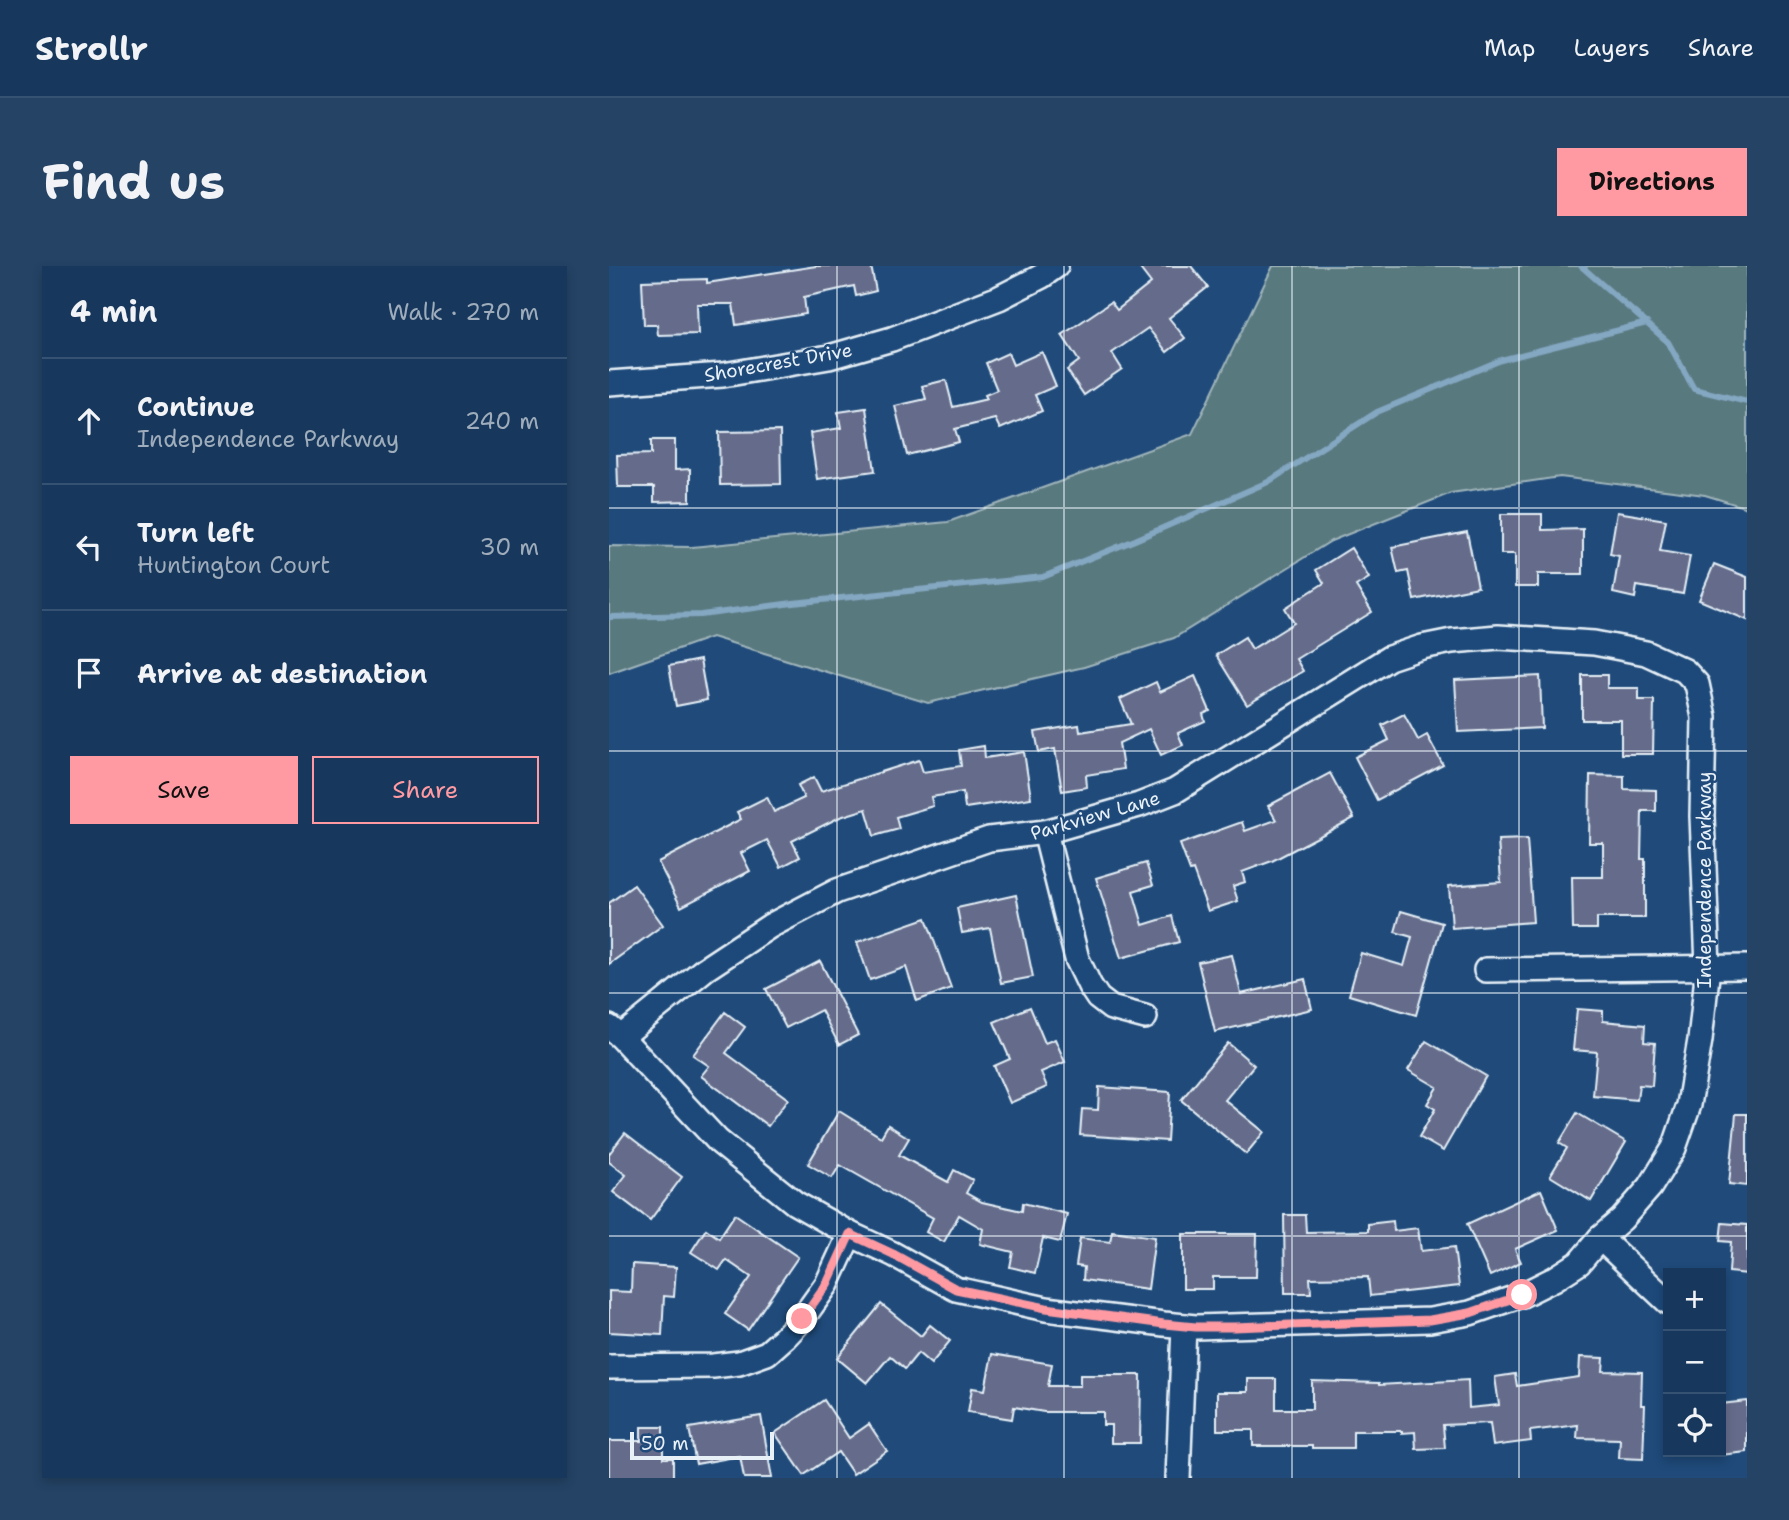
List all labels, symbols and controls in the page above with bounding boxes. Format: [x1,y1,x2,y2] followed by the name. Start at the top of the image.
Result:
[35,26,148,71] text: Strollr
[1484,32,1535,64] text: Map
[1573,32,1650,64] text: Layers
[1688,32,1754,64] text: Share
[1557,148,1747,216] button: Directions
[42,149,225,215] text: Find us
[70,291,157,332] text: 4 min
[387,297,539,327] text: Walk · 270 m
[702,337,854,388] street label: Shorecrest Drive
[137,389,255,424] text: Continue
[70,402,108,440] icon: ahead
[465,406,539,436] text: 240 m
[137,424,399,454] text: Independence Parkway
[137,515,254,550] text: Turn left
[70,528,108,566] icon: left
[480,532,539,562] text: 30 m
[137,550,330,580] text: Huntington Court
[70,654,108,692] icon: arrive
[137,656,427,691] text: Arrive at destination
[70,756,298,824] button: Save
[312,756,539,824] button: Share
[1692,772,1717,988] street label: Independence Parkway
[1027,785,1163,846] street label: Parkview Lane
[1663,1268,1726,1457] map controls
[1663,1268,1726,1331] button: +
[1506,1279,1537,1310] route start
[786,1303,817,1334] route end
[1663,1331,1726,1394] button: −
[1663,1394,1726,1457] button: locate
[630,1429,773,1461] scale bar
[641,1431,689,1456] text: 50 m

